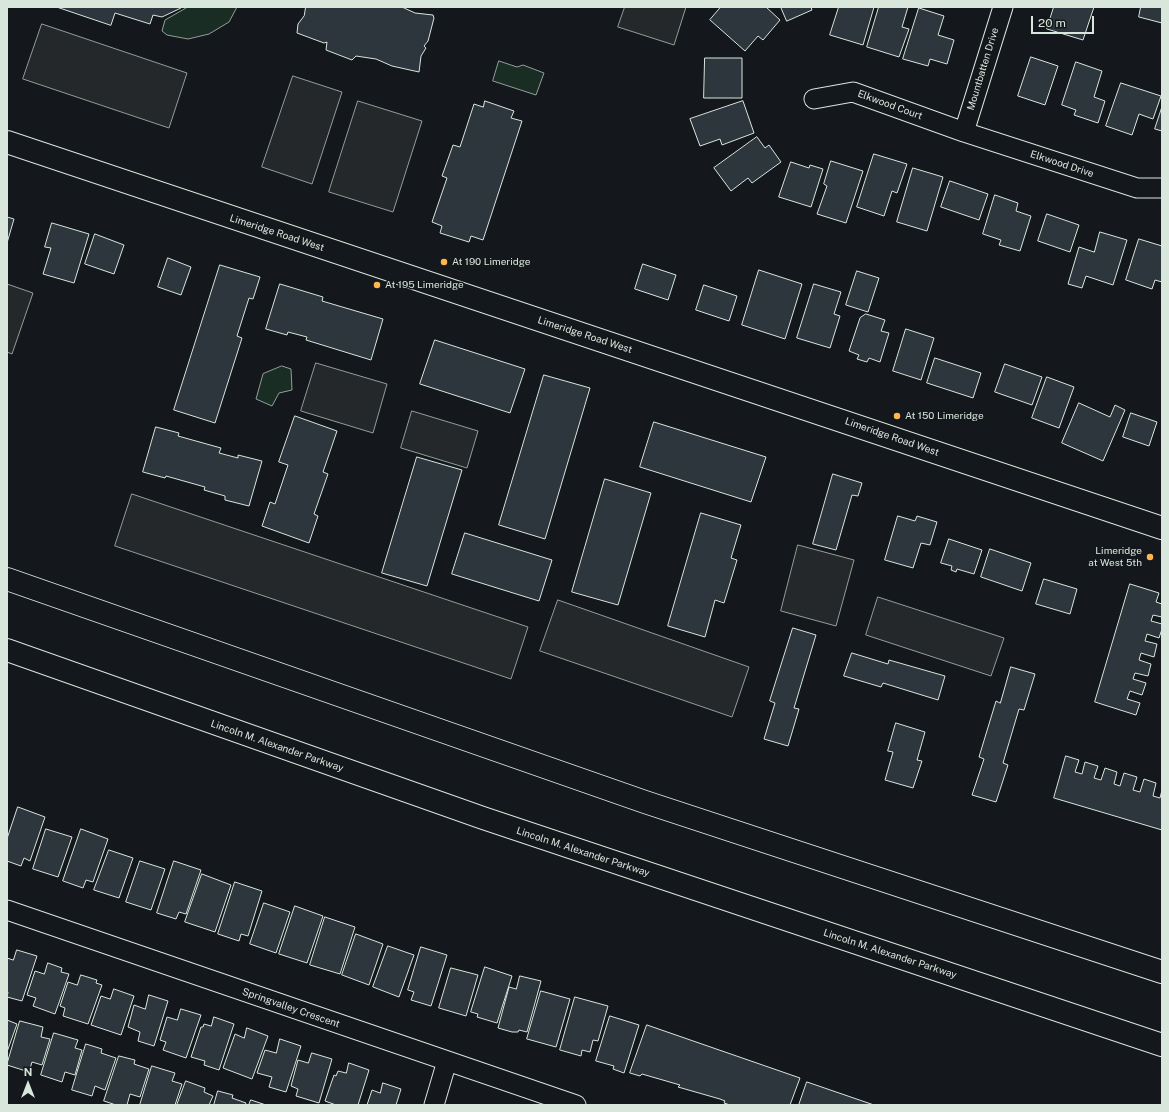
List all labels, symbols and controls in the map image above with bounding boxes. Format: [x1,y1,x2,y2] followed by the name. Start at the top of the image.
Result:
[1033,8,1096,34] scale bar
[1038,16,1066,30] text: 20 m
[965,26,1001,112] street label: Mountbatten Drive
[856,88,924,122] street label: Elkwood Court
[1029,148,1095,180] street label: Elkwood Drive
[228,212,326,254] street label: Limeridge Road West
[452,256,530,268] place label: At 190 Limeridge
[439,257,449,267] marker: At 190 Limeridge
[385,279,464,291] place label: At 195 Limeridge
[372,280,382,290] marker: At 195 Limeridge
[536,314,634,356] street label: Limeridge Road West
[905,410,984,422] place label: At 150 Limeridge
[892,411,902,421] marker: At 150 Limeridge
[843,415,941,459] street label: Limeridge Road West
[1088,545,1142,568] place label: Limeridge at West 5th
[1145,552,1155,562] marker: Limeridge at West 5th
[209,718,345,774] street label: Lincoln M. Alexander Parkway
[515,825,651,879] street label: Lincoln M. Alexander Parkway
[822,927,958,981] street label: Lincoln M. Alexander Parkway
[241,986,341,1030] street label: Springvalley Crescent
[8,1064,48,1104] north arrow
[24,1066,32,1078] text: N

